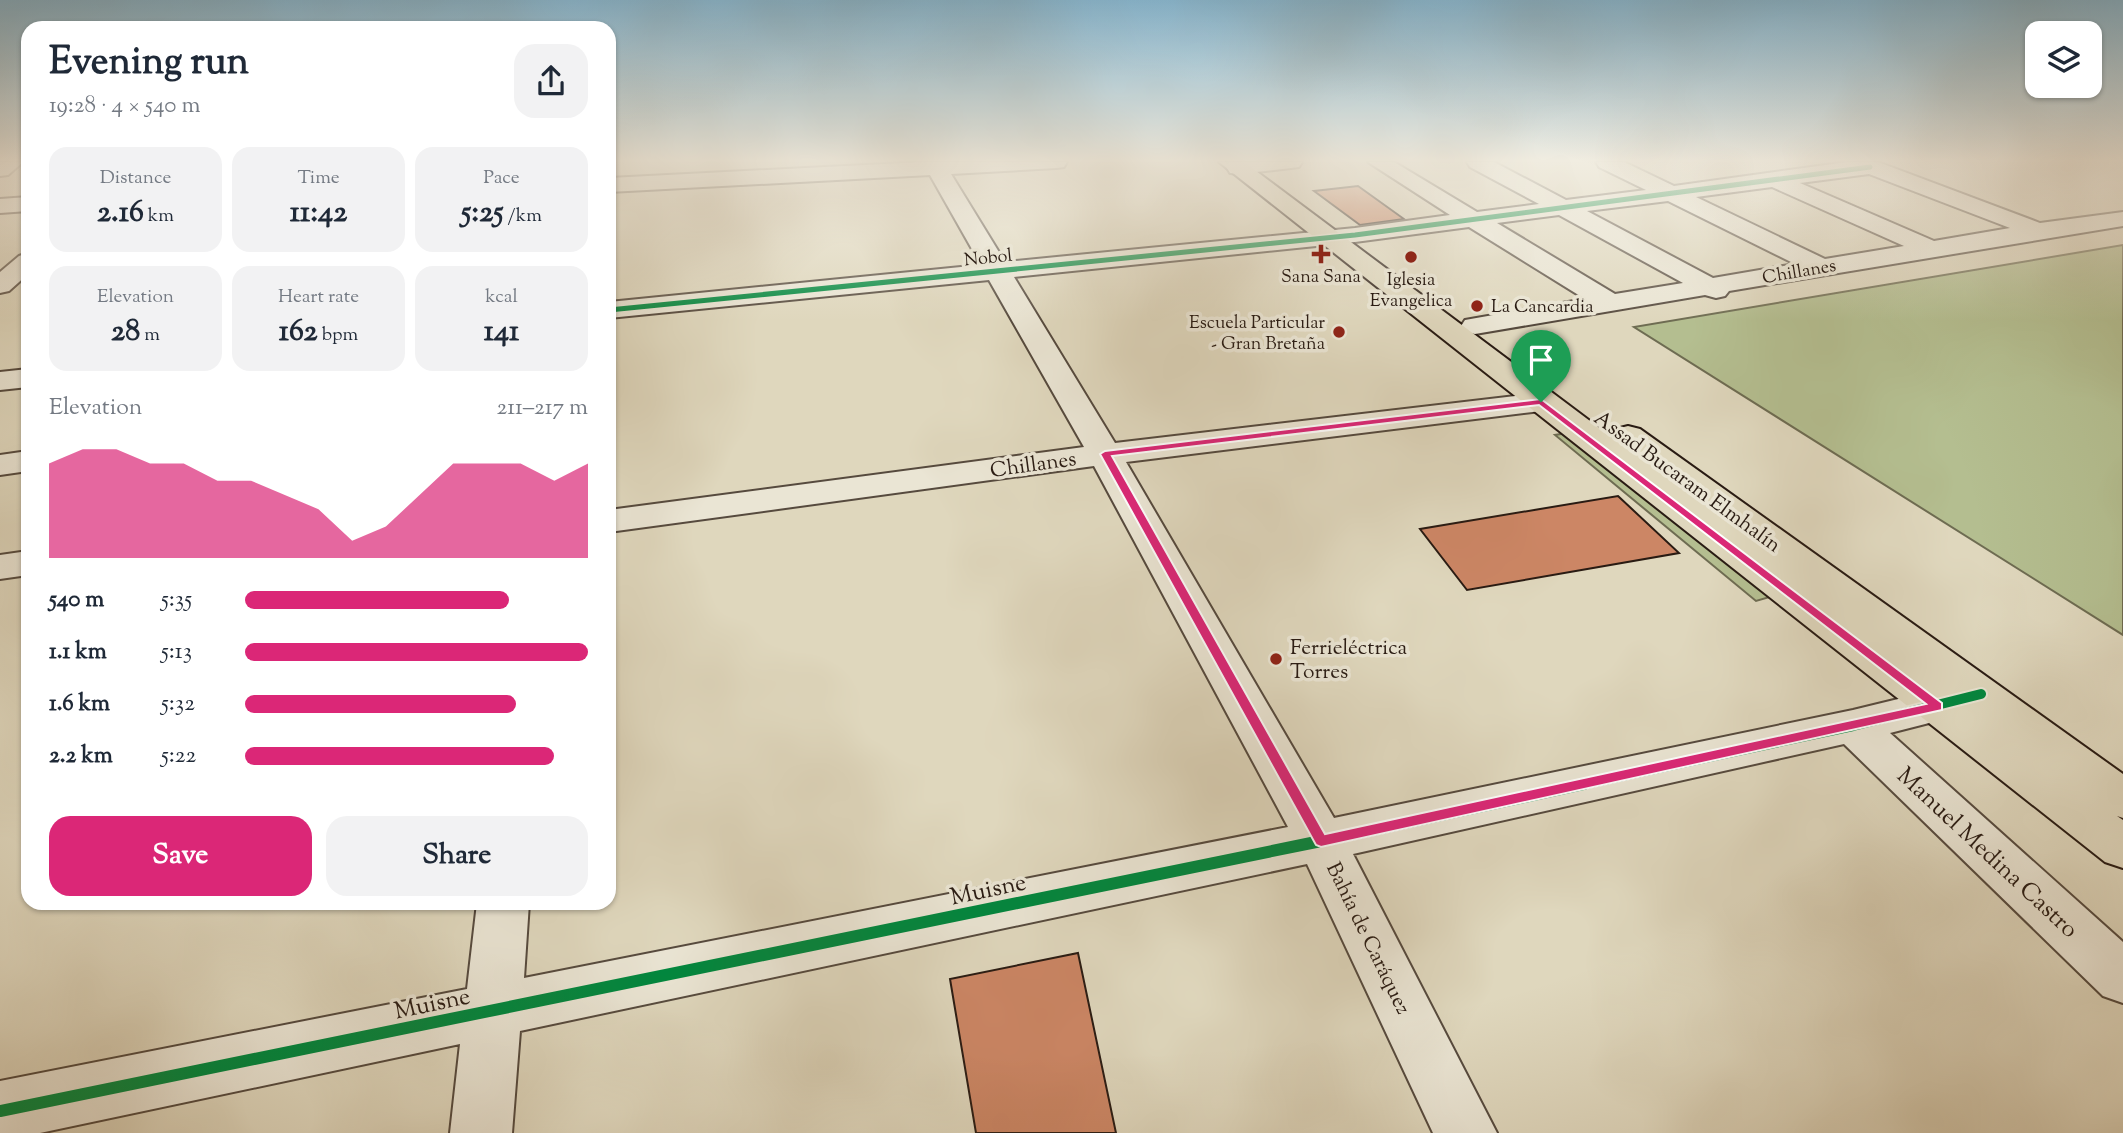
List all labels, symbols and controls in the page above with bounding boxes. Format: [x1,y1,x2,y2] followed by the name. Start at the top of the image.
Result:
[2025,21,2102,98] map controls
[2025,21,2102,98] button: layers
[49,37,249,91] text: Evening run
[514,44,588,118] button: share
[49,90,200,123] text: 19:28 · 4 × 540 m
[100,165,171,192] text: Distance
[297,165,340,192] text: Time
[483,165,520,192] text: Pace
[97,192,144,235] text: 2.16
[290,192,347,235] text: 11:42
[461,192,503,235] text: 5:25
[144,203,174,230] text: km
[503,203,542,230] text: /km
[963,244,1014,274] street label: Nobol
[1313,246,1329,262] marker: Sana Sana
[1403,249,1419,265] marker: Iglesia Evangelica
[1760,254,1838,292] street label: Chillanes
[1281,265,1361,291] place label: Sana Sana
[1370,268,1452,315] place label: Iglesia Evangelica
[97,284,174,311] text: Elevation
[278,284,359,311] text: Heart rate
[485,284,518,311] text: kcal
[1491,295,1594,321] place label: La Cancardia
[1469,298,1485,314] marker: La Cancardia
[111,311,140,354] text: 28
[279,311,318,354] text: 162
[484,311,519,354] text: 141
[1189,311,1325,358] place label: Escuela Particular - Gran Bretaña
[140,322,160,349] text: m
[318,322,358,349] text: bpm
[1331,324,1347,340] marker: Escuela Particular - Gran Bretaña
[1511,330,1571,402] pin
[1522,341,1560,379] icon: arrive
[49,392,142,425] text: Elevation
[497,392,588,425] text: 211–217 m
[1587,404,1787,561] street label: Assad Bucaram Elmhalín
[988,445,1078,487] street label: Chillanes
[49,584,104,617] text: 540 m
[161,584,192,617] text: 5:35
[1290,634,1408,688] place label: Ferrieléctrica Torres
[49,636,107,669] text: 1.1 km
[161,636,192,669] text: 5:13
[1268,651,1284,667] marker: Ferrieléctrica Torres
[49,688,110,721] text: 1.6 km
[161,688,195,721] text: 5:32
[49,740,113,773] text: 2.2 km
[161,740,196,773] text: 5:22
[1888,760,2085,947] street label: Manuel Medina Castro
[49,816,312,896] button: Save
[326,816,588,896] button: Share
[1317,858,1417,1020] street label: Bahía de Caráquez
[947,866,1030,916] street label: Muisne
[391,980,474,1030] street label: Muisne

